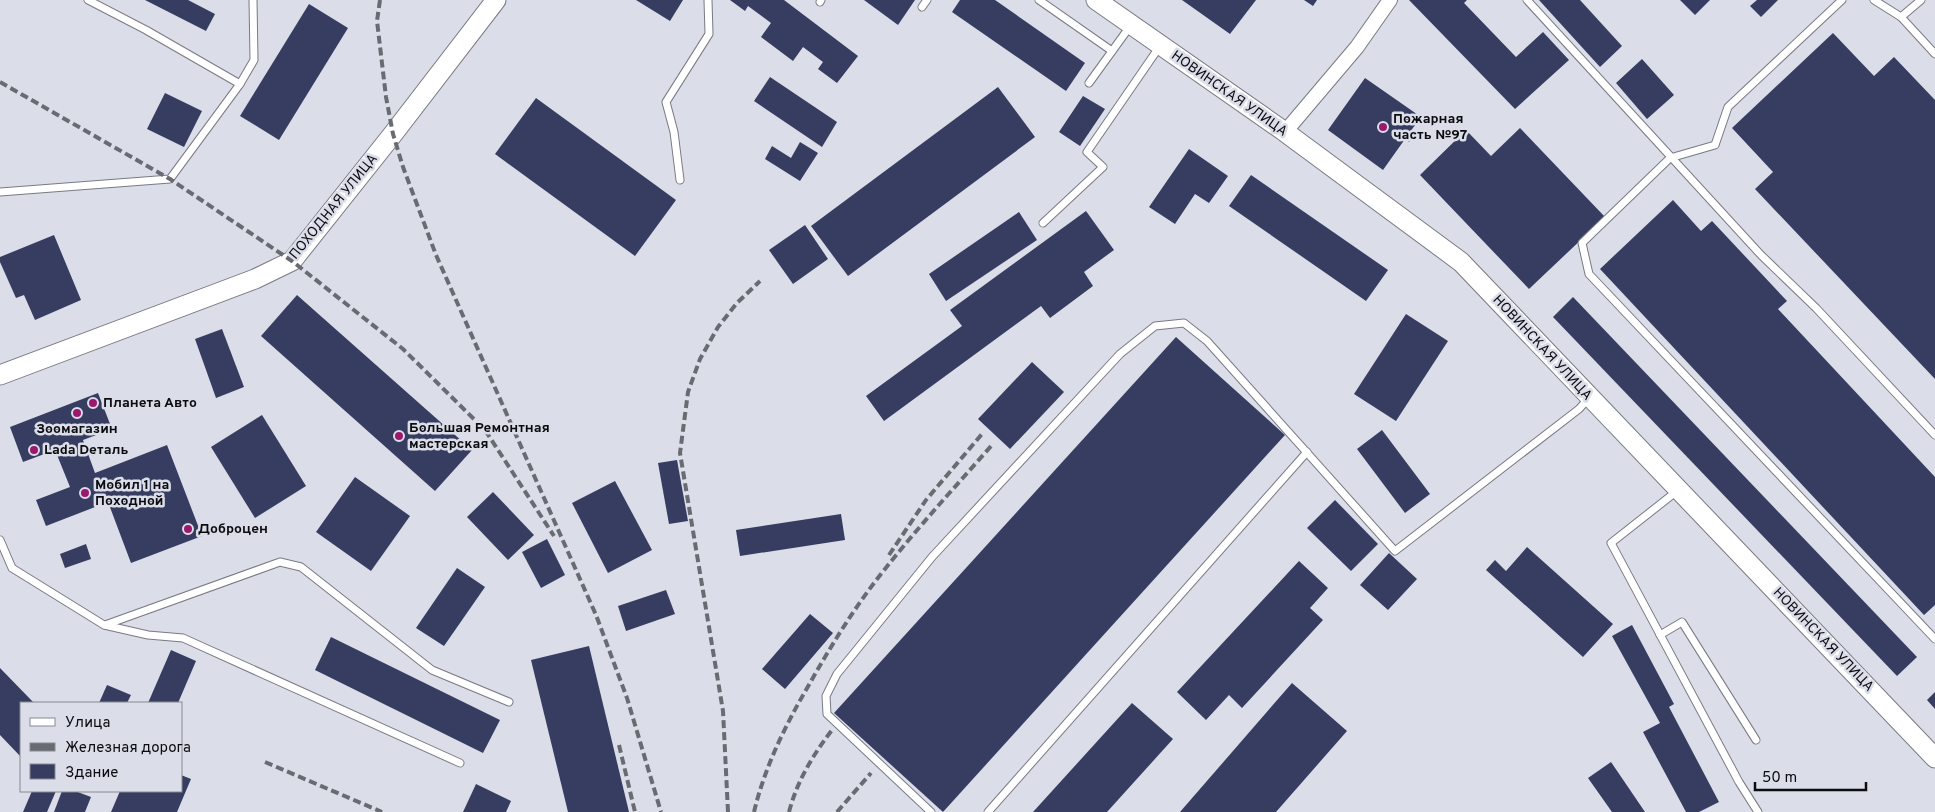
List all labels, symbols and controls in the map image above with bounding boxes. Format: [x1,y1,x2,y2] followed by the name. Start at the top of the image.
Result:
[1168,47,1290,141] street label: НОВИНСКАЯ УЛИЦА
[1393,111,1467,144] place label: Пожарная часть №97
[1377,121,1389,133] marker: Пожарная часть №97
[286,151,382,263] street label: ПОХОДНАЯ УЛИЦА
[1489,292,1595,404] street label: НОВИНСКАЯ УЛИЦА
[103,395,197,412] place label: Планета Авто
[87,397,99,409] marker: Планета Авто
[71,407,83,419] marker: Зоомагазин
[409,420,550,453] place label: Большая Ремонтная мастерская
[36,421,118,438] place label: Зоомагазин
[393,430,405,442] marker: Большая Ремонтная мастерская
[44,442,128,459] place label: Lada Dеталь
[28,444,40,456] marker: Lada Dеталь
[95,477,169,510] place label: Мобил 1 на Походной
[79,487,91,499] marker: Мобил 1 на Походной
[198,521,268,538] place label: Доброцен
[182,523,194,535] marker: Доброцен
[1769,584,1877,696] street label: НОВИНСКАЯ УЛИЦА
[20,702,182,792] legend
[65,714,110,733] text: Улица
[65,739,191,758] text: Железная дорога
[1755,760,1866,792] scale bar
[65,764,118,783] text: Здание
[1762,769,1797,788] text: 50 m

